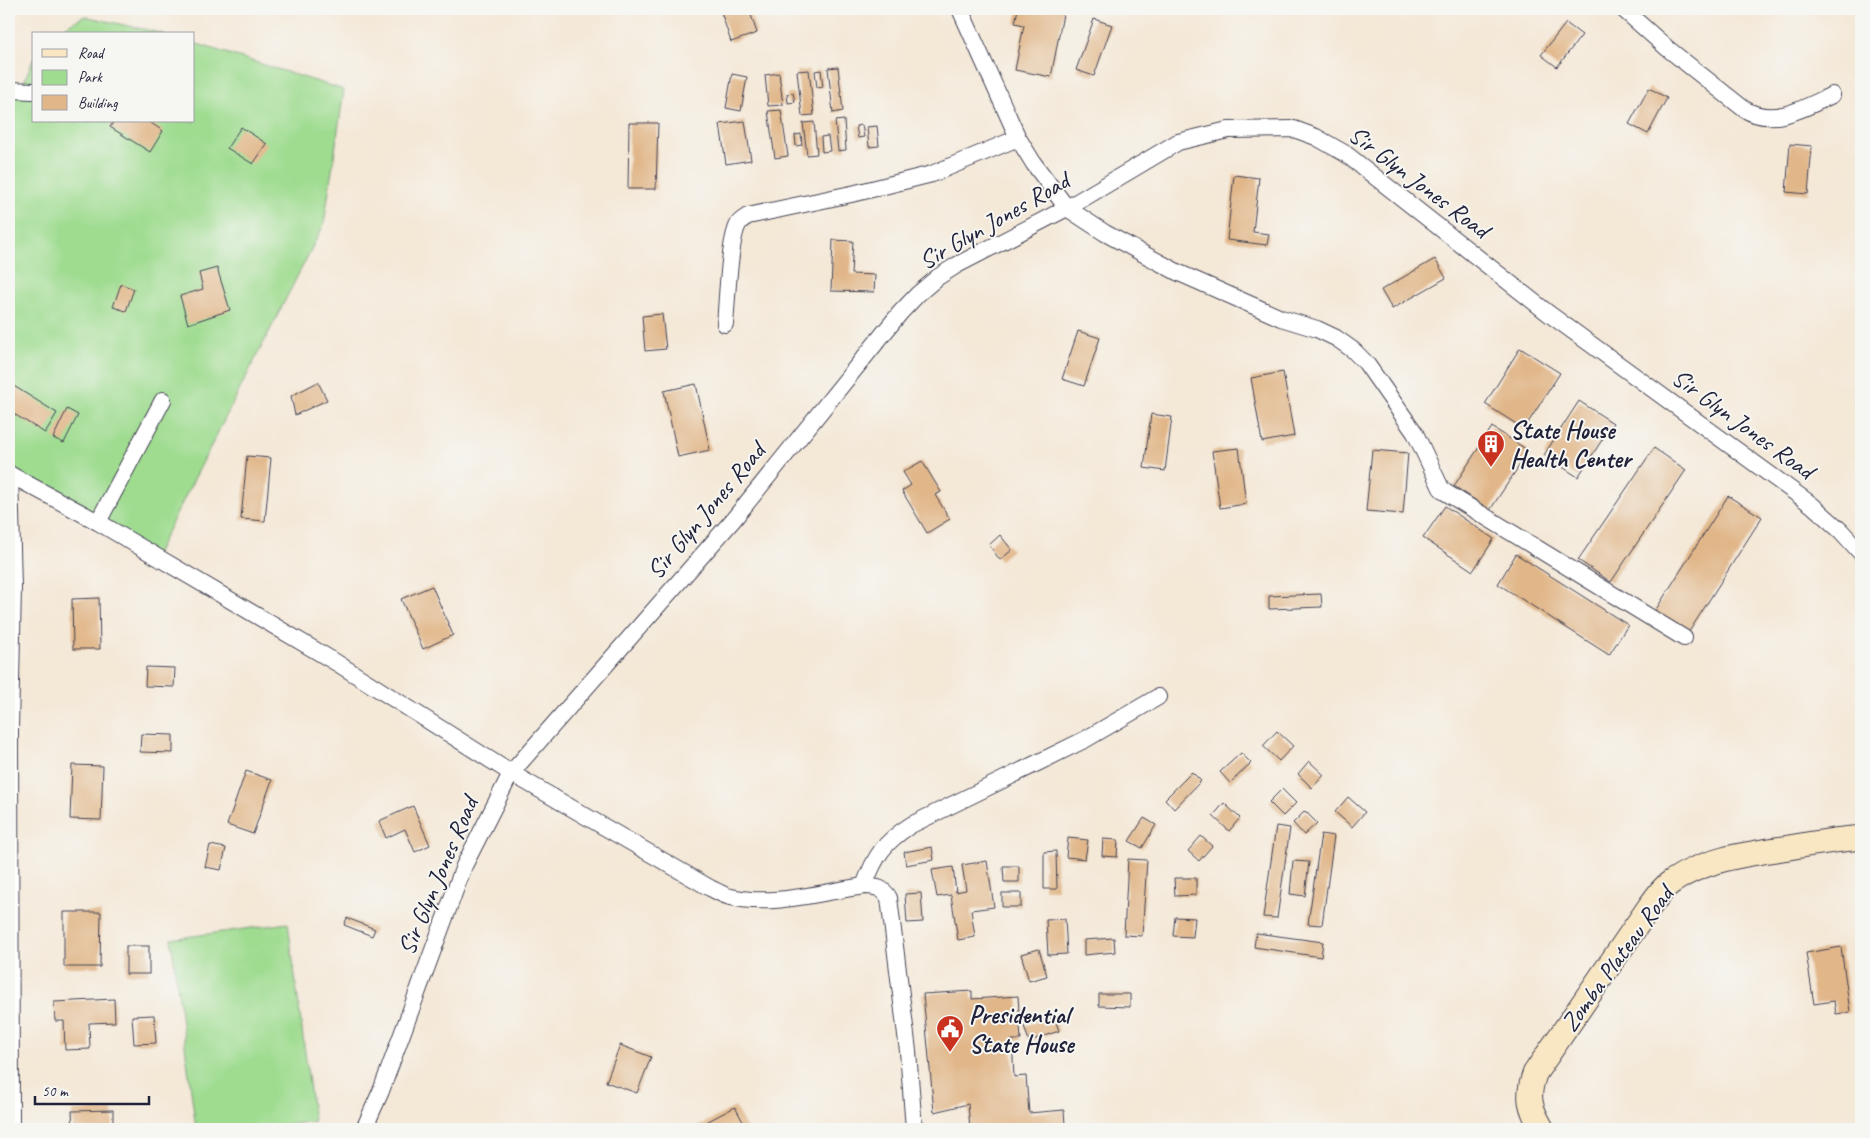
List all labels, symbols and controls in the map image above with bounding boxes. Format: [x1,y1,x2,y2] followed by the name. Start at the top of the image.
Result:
[32,32,195,122] legend
[78,44,105,63] text: Road
[78,68,103,87] text: Park
[78,94,118,113] text: Building
[1342,119,1499,248] street label: Sir Glyn Jones Road
[913,163,1078,277] street label: Sir Glyn Jones Road
[1666,362,1824,489] street label: Sir Glyn Jones Road
[1510,414,1634,475] place label: State House Health Center
[1476,429,1506,468] building icon: State House Health Center
[640,433,775,586] street label: Sir Glyn Jones Road
[390,789,487,960] street label: Sir Glyn Jones Road
[1554,877,1683,1038] street label: Zomba Plateau Road
[969,999,1075,1060] place label: Presidential State House
[935,1014,965,1053] public building icon: Presidential State House
[35,1073,149,1105] scale bar
[42,1082,69,1101] text: 50 m

